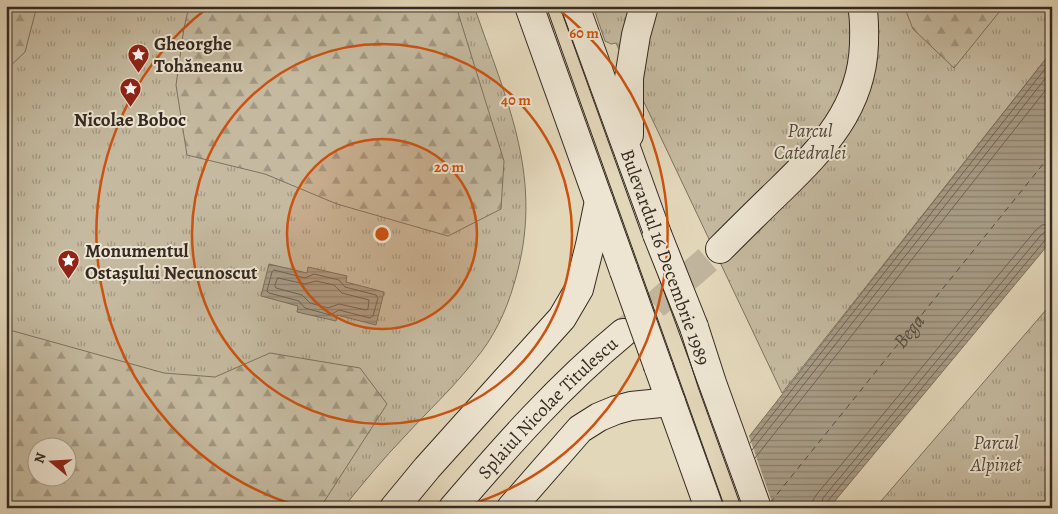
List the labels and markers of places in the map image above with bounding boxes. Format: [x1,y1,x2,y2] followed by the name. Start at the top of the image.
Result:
[154,31,243,79] place label: Gheorghe Tohăneanu
[126,42,150,73] place icon: Gheorghe Tohăneanu
[118,76,142,107] place icon: Nicolae Boboc
[74,107,186,133] place label: Nicolae Boboc
[373,225,391,243] centre of rings
[85,238,258,286] place label: Monumentul Ostașului Necunoscut
[57,249,81,280] place icon: Monumentul Ostașului Necunoscut

